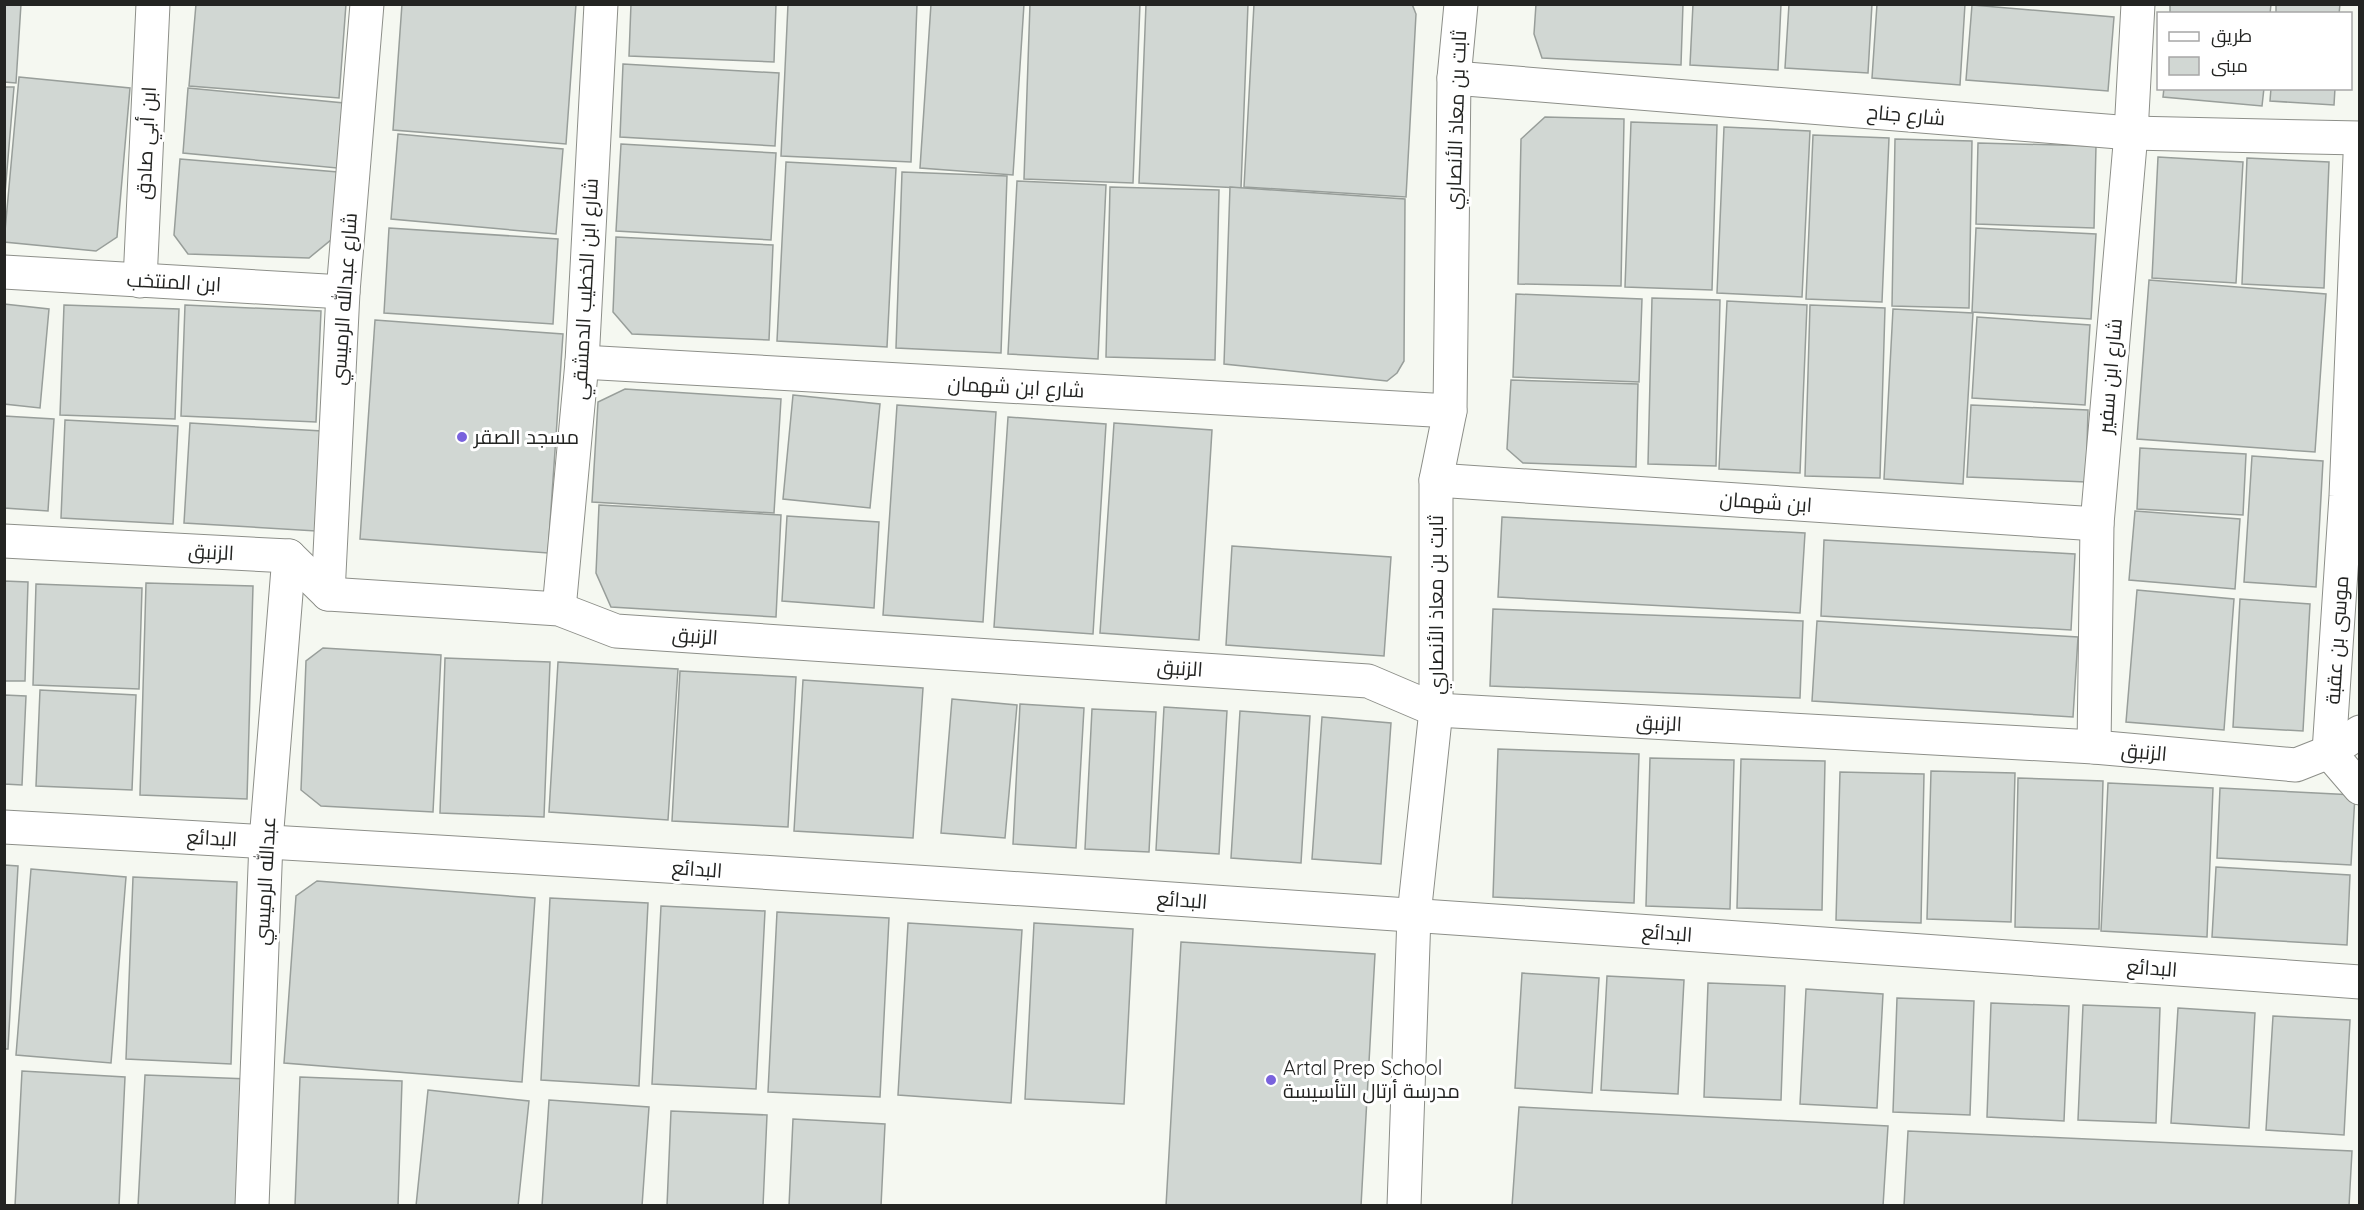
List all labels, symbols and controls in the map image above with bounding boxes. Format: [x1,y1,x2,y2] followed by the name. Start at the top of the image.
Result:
[2157,12,2352,90] legend
[2211,24,2252,48] text: طريق
[1440,29,1475,210] street label: ثابت بن معاذ الأنصاري
[2211,54,2248,77] text: مبنى
[130,86,165,200] street label: ابن أبي صادق
[1866,99,1946,132] street label: شارع جناح
[566,177,607,401] street label: شارع ابن الخطيب الدمشقي
[325,212,365,386] street label: شارع عبدالله الرميسي
[126,267,222,297] street label: ابن المنتخب
[2092,317,2129,436] street label: شارع ابن سفير
[947,370,1085,405] street label: شارع ابن شهمان
[473,424,579,449] place label: مسجد الصقر
[455,430,469,444] marker: مسجد الصقر
[1719,486,1813,518] street label: ابن شهمان
[1423,515,1452,695] street label: ثابت بن معاذ الأنصاري
[187,538,235,566] street label: الزنبق
[2320,575,2354,705] street label: موسى بن عقبة
[671,621,719,651] street label: الزنبق
[1156,653,1204,683] street label: الزنبق
[1635,709,1683,737] street label: الزنبق
[2120,737,2168,767] street label: الزنبق
[249,816,283,946] street label: عبدالله الرميسي
[186,824,238,853] street label: البدائع
[671,854,723,885] street label: البدائع
[1156,885,1208,916] street label: البدائع
[1641,918,1693,949] street label: البدائع
[2126,953,2178,984] street label: البدائع
[1283,1055,1460,1104] place label: Artal Prep School مدرسة أرتال التأسيسة
[1264,1073,1278,1087] marker: Artal Prep School مدرسة أرتال التأسيسة

